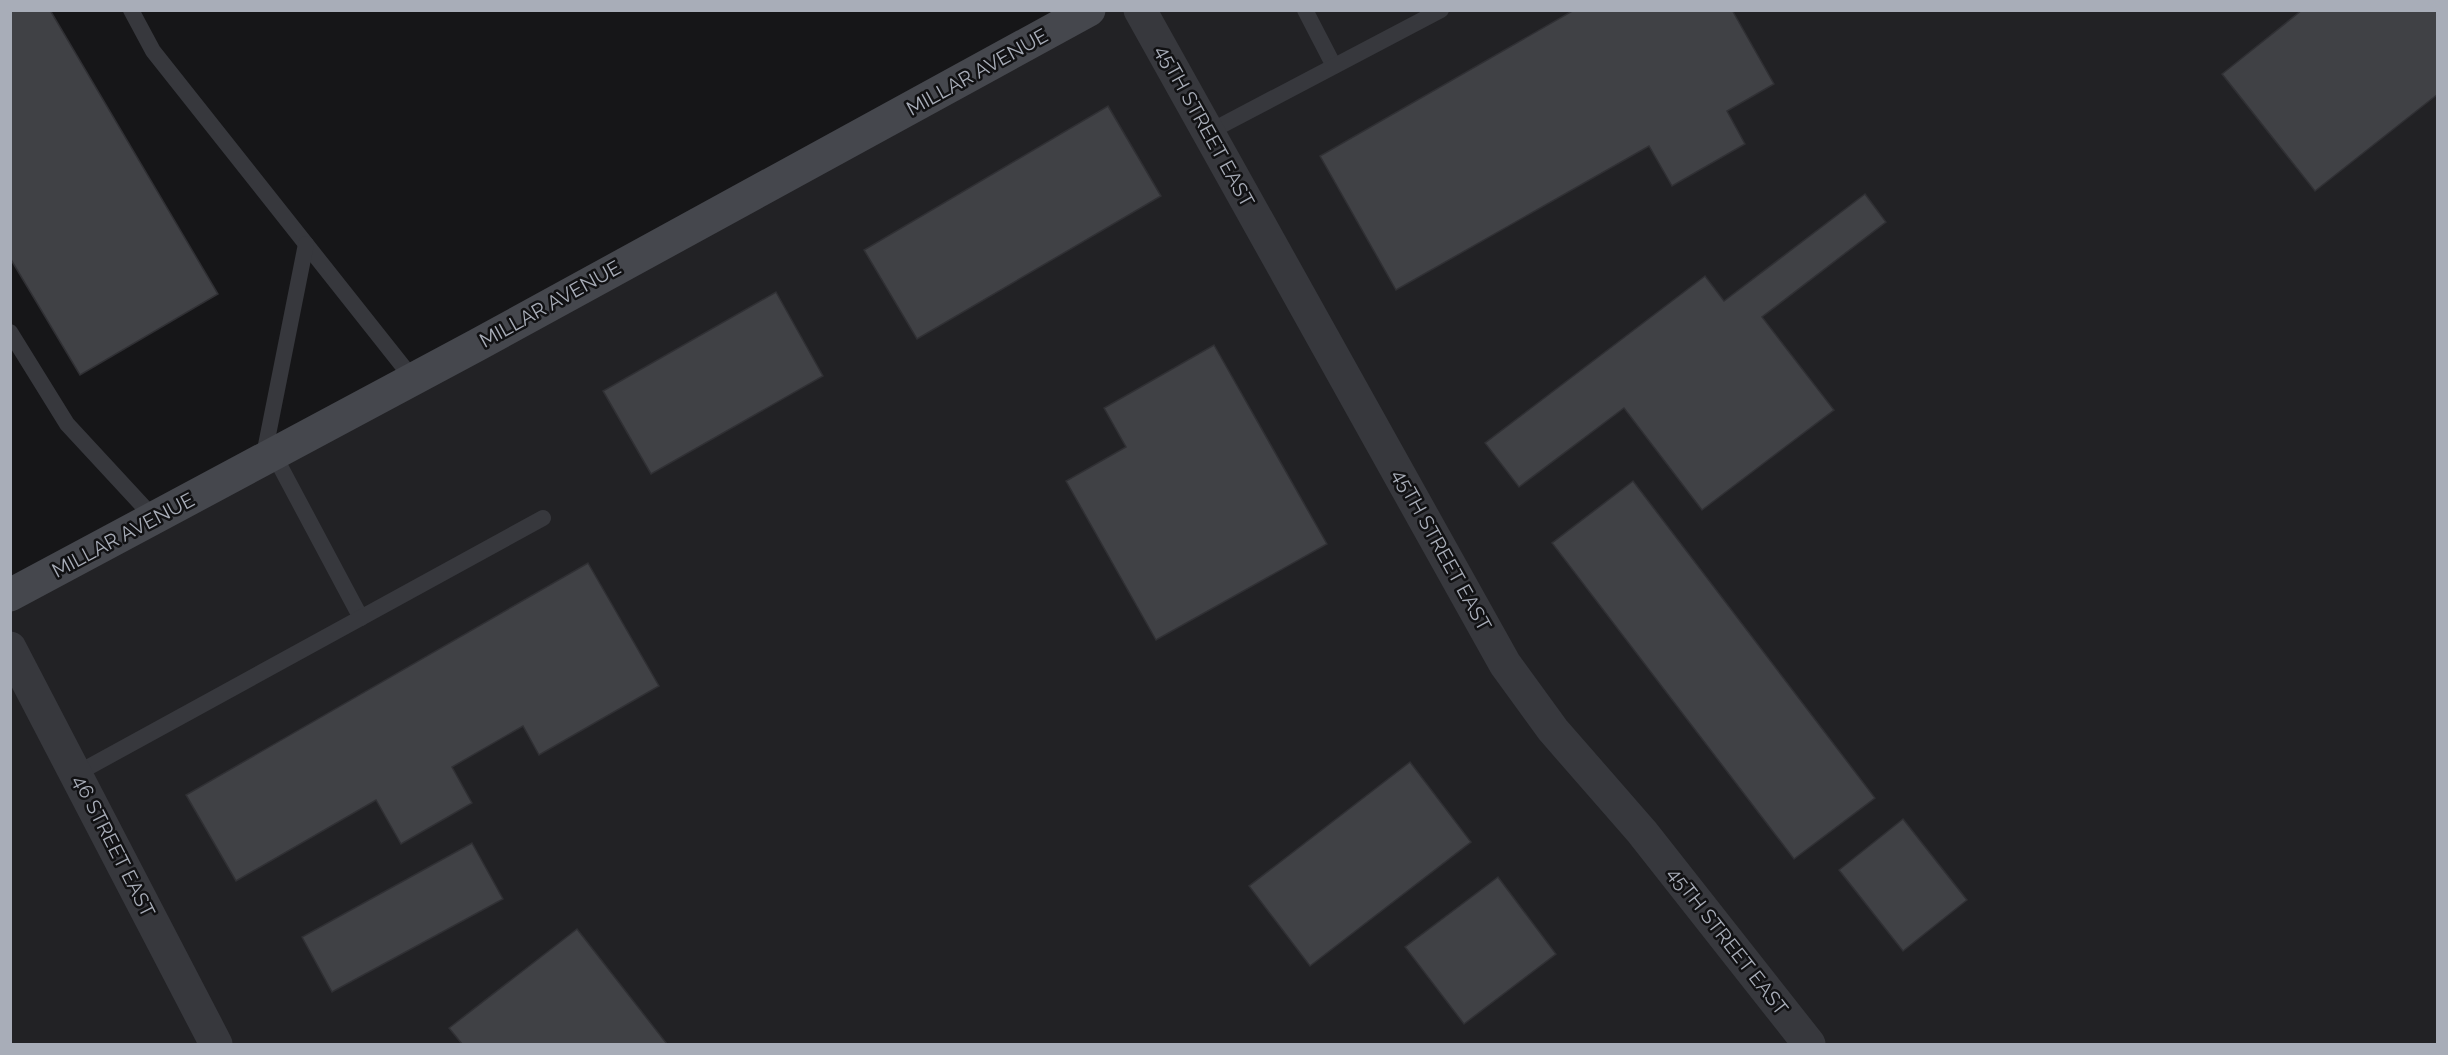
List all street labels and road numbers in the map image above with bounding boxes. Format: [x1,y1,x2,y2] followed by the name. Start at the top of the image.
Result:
[902,23,1052,121] street label: MILLAR AVENUE
[1151,41,1259,211] street label: 45TH STREET EAST
[475,255,625,353] street label: MILLAR AVENUE
[1388,465,1496,635] street label: 45TH STREET EAST
[48,487,198,583] street label: MILLAR AVENUE
[68,771,160,921] street label: 46 STREET EAST
[1663,862,1793,1020] street label: 45TH STREET EAST

